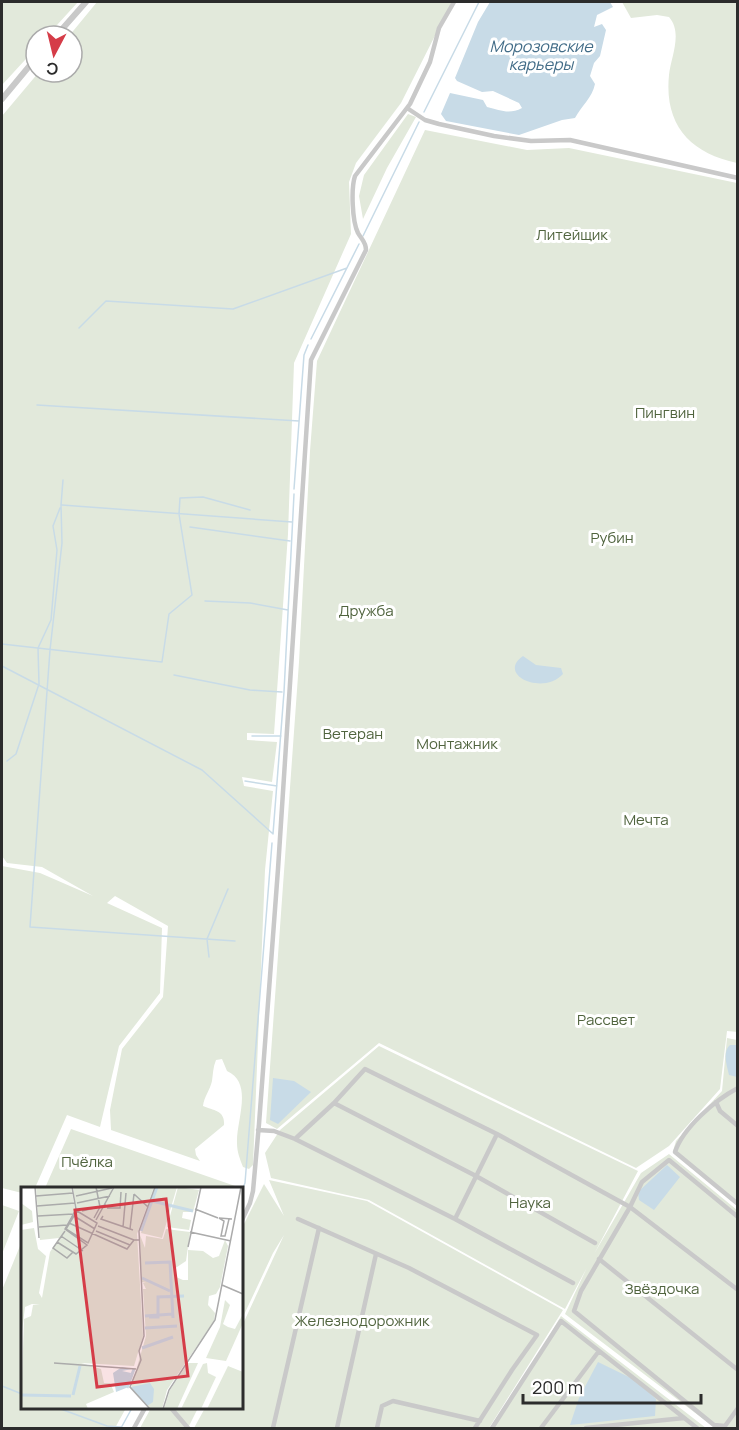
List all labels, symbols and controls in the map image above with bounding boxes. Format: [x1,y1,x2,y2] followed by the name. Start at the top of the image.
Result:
[24,24,84,84] north arrow
[489,35,594,75] water label: Морозовские карьеры
[45,57,59,81] text: С
[536,224,608,245] park label: Литейщик
[635,402,695,423] park label: Пингвин
[590,527,634,548] park label: Рубин
[338,600,394,621] park label: Дружба
[323,723,383,744] park label: Ветеран
[416,733,498,754] park label: Монтажник
[623,809,669,830] park label: Мечта
[577,1009,635,1030] park label: Рассвет
[61,1151,113,1172] park label: Пчёлка
[21,1187,243,1409] inset map
[509,1192,551,1213] park label: Наука
[625,1278,699,1299] park label: Звёздочка
[295,1310,430,1331] park label: Железнодорожник
[523,1367,702,1405] scale bar
[532,1375,583,1399] text: 200 m

